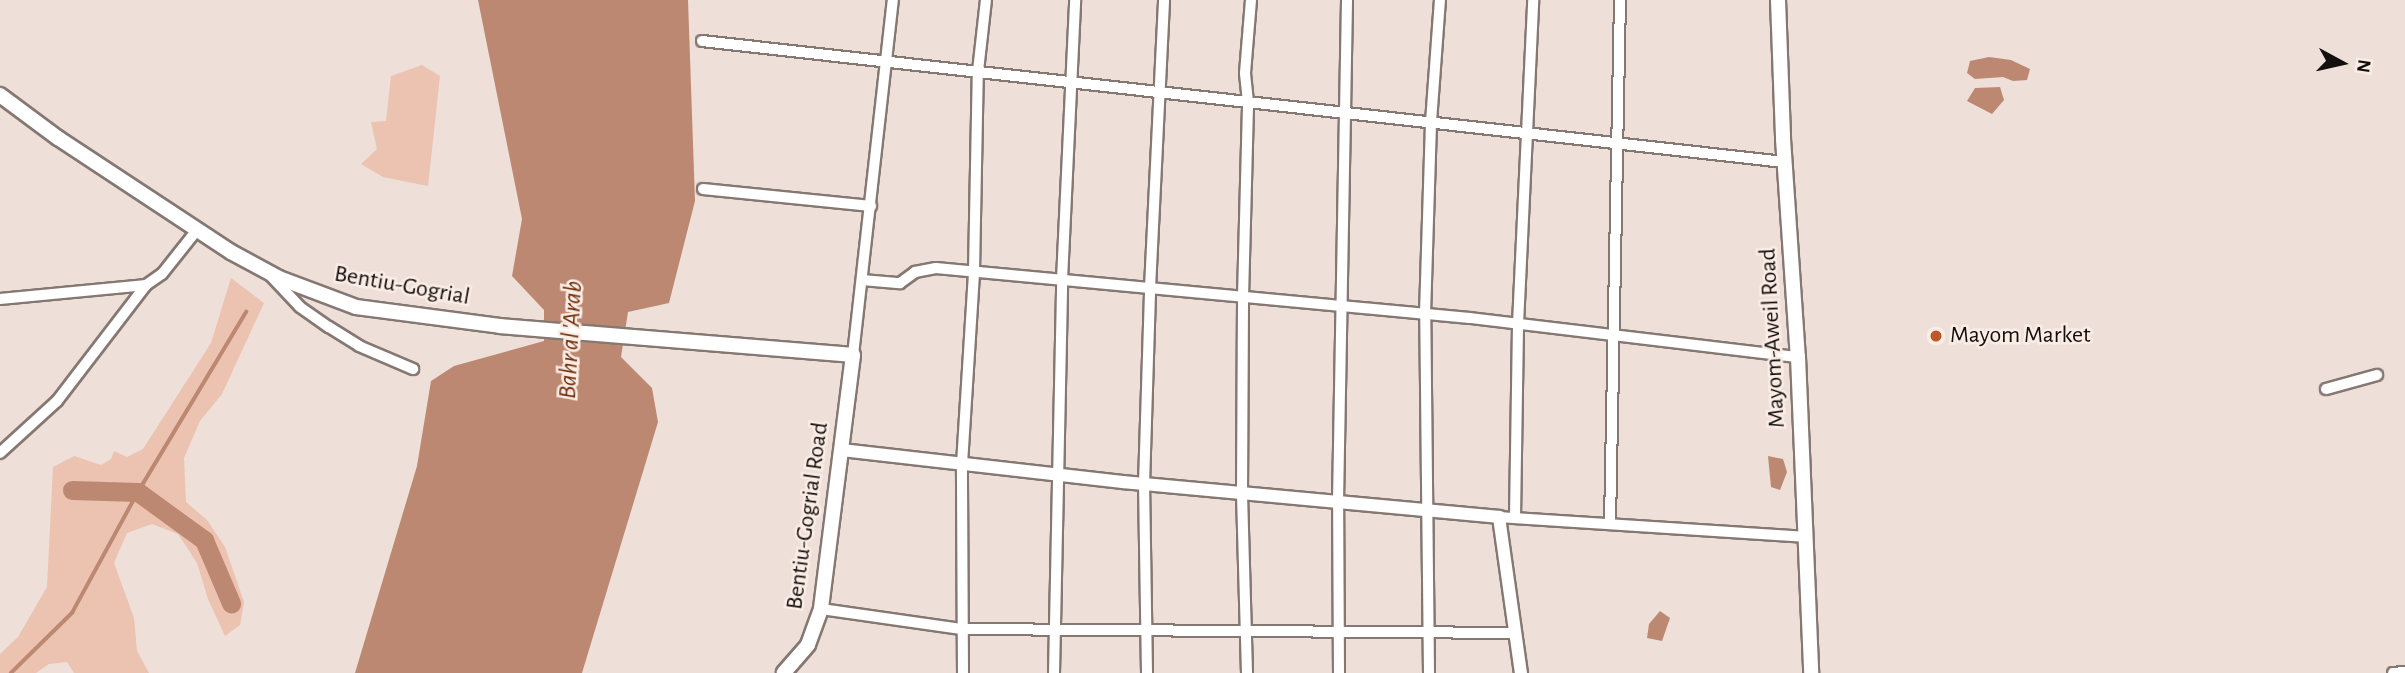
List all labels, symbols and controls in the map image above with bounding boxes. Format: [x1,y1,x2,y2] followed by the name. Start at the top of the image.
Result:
[2307,28,2377,98] north arrow
[2353,58,2374,74] text: N
[1754,247,1792,429] street label: Mayom-Aweil Road
[332,260,472,312] street label: Bentiu-Gogrial
[552,280,590,400] water label: Bahr al 'Arab
[1950,322,2091,350] place label: Mayom Market
[1928,328,1944,344] marker: Mayom Market
[781,420,835,612] street label: Bentiu-Gogrial Road

